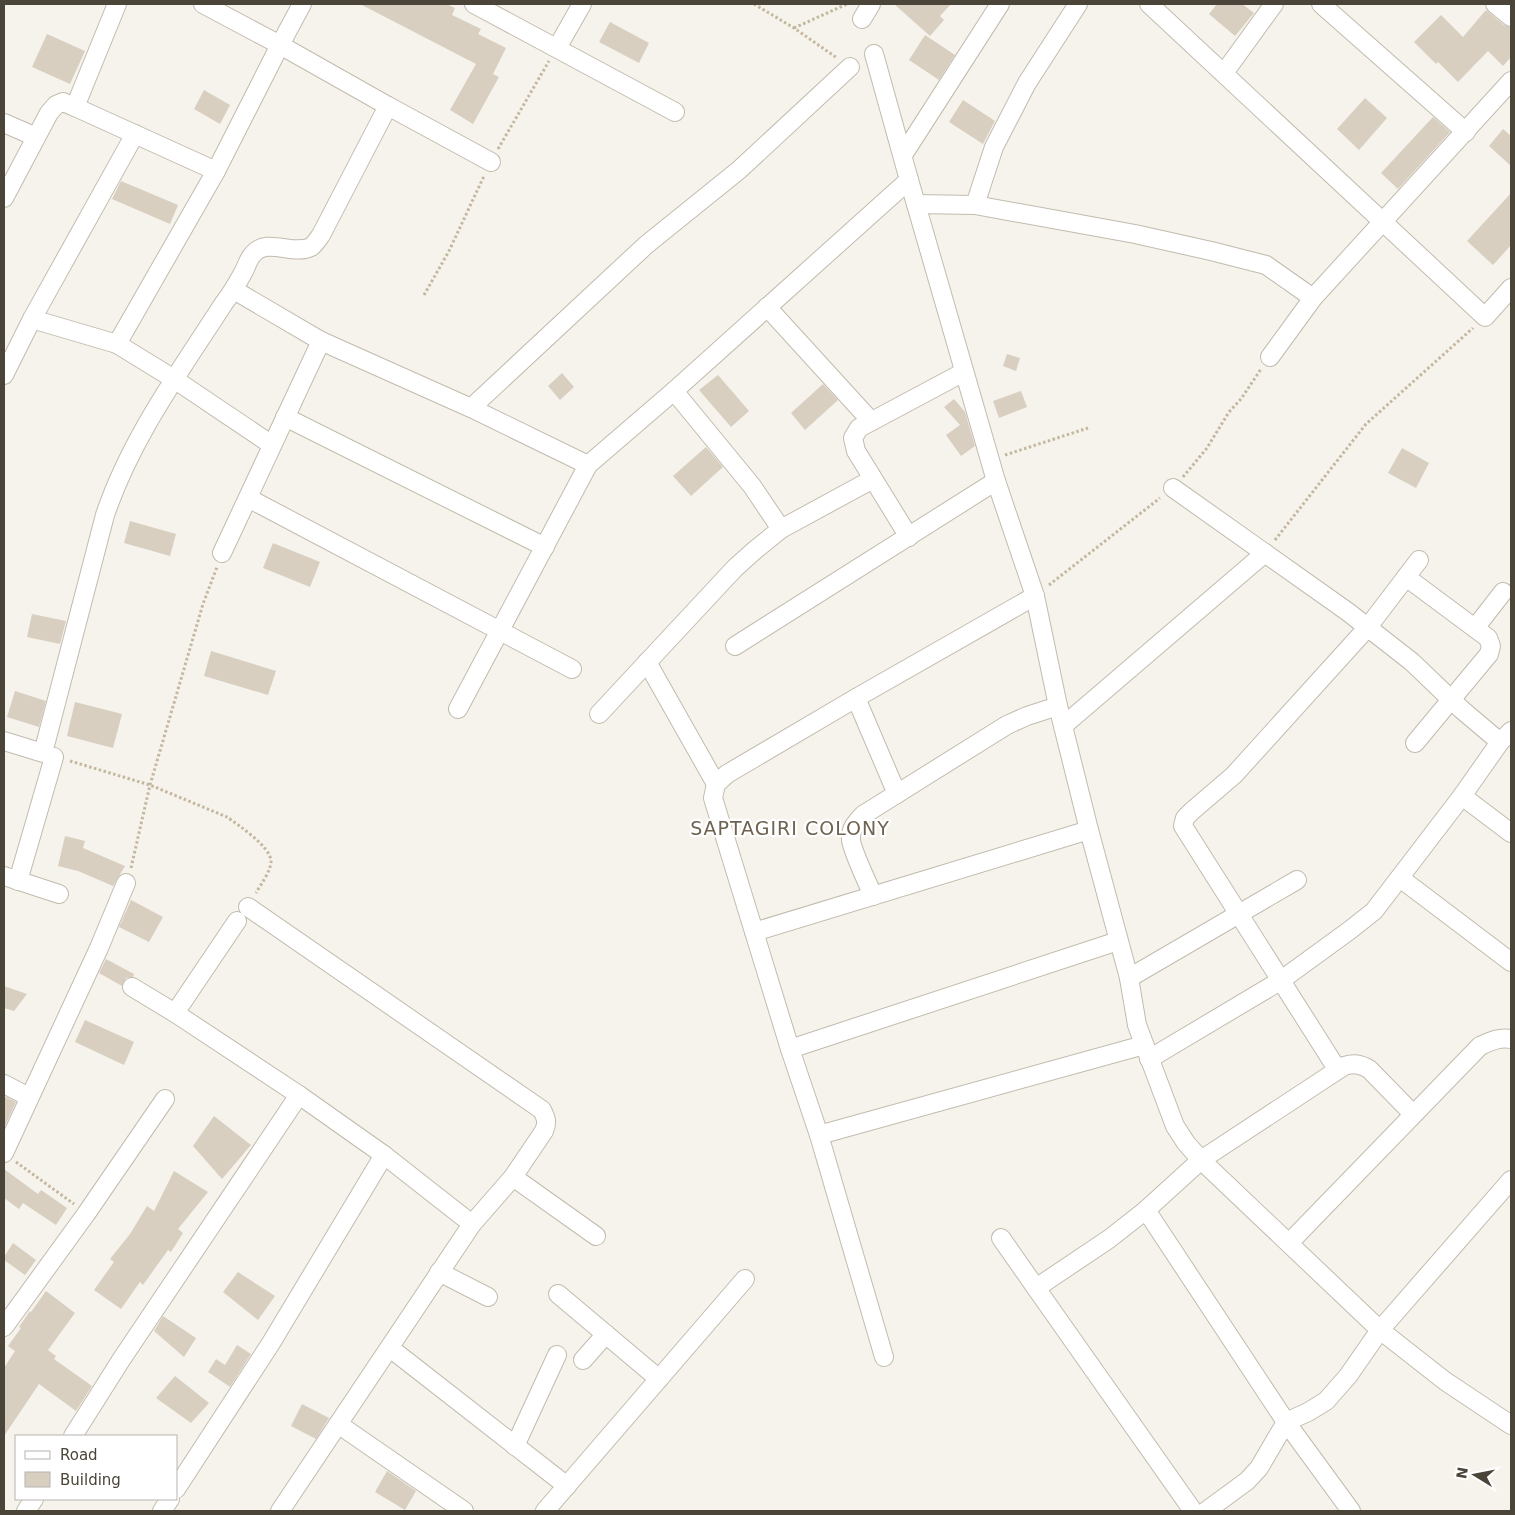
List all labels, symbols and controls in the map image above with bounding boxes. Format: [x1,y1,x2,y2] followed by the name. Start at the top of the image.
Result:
[690,817,890,839] district label: SAPTAGIRI COLONY
[15,1435,178,1500] legend
[60,1446,98,1464] text: Road
[1450,1450,1500,1500] north arrow
[1453,1466,1471,1480] text: N
[60,1471,121,1489] text: Building

